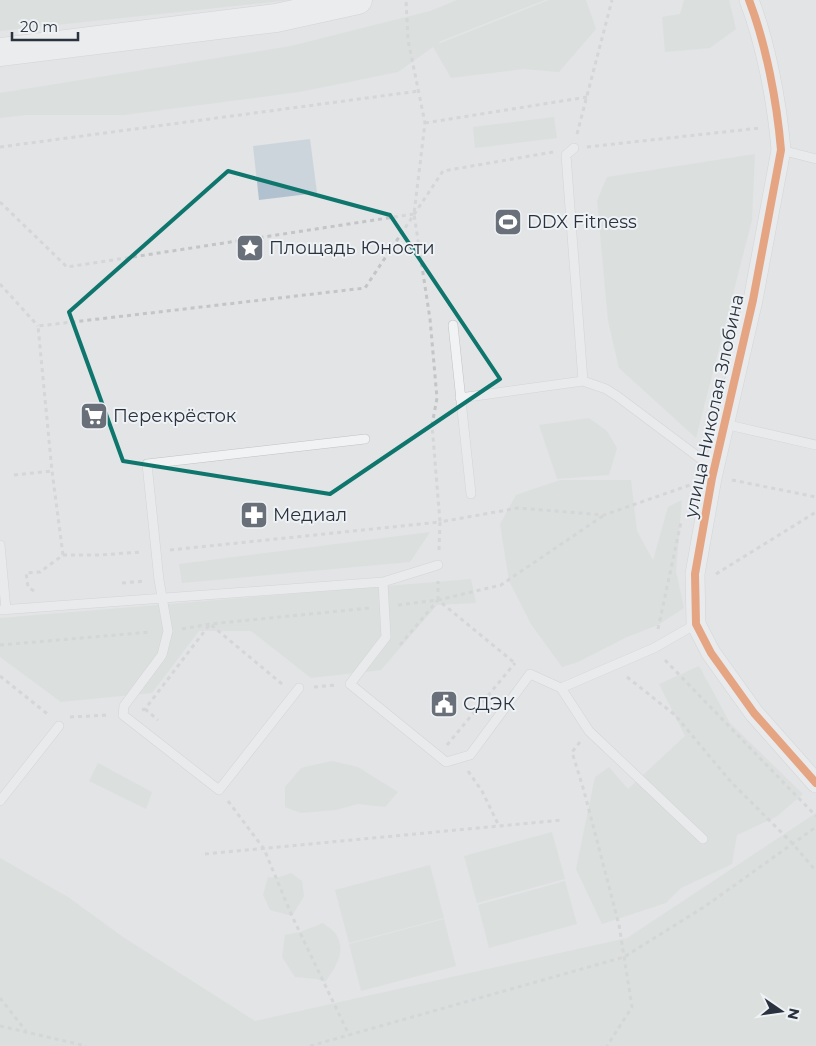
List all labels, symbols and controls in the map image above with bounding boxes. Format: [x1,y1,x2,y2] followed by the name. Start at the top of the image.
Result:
[12,10,79,42] scale bar
[20,17,58,36] text: 20 m
[493,207,523,237] sports icon: DDX Fitness
[527,211,637,233] place label: DDX Fitness
[235,233,265,263] place icon: Площадь Юности
[269,237,435,259] place label: Площадь Юности
[679,292,748,521] street label: улица Николая Злобина
[79,401,109,431] supermarket icon: Перекрёсток
[113,405,237,427] place label: Перекрёсток
[239,500,269,530] pharmacy icon: Медиал
[273,504,347,526] place label: Медиал
[429,689,459,719] public building icon: СДЭК
[463,693,516,715] place label: СДЭК
[756,986,806,1036] north arrow
[784,1006,804,1021] text: N

